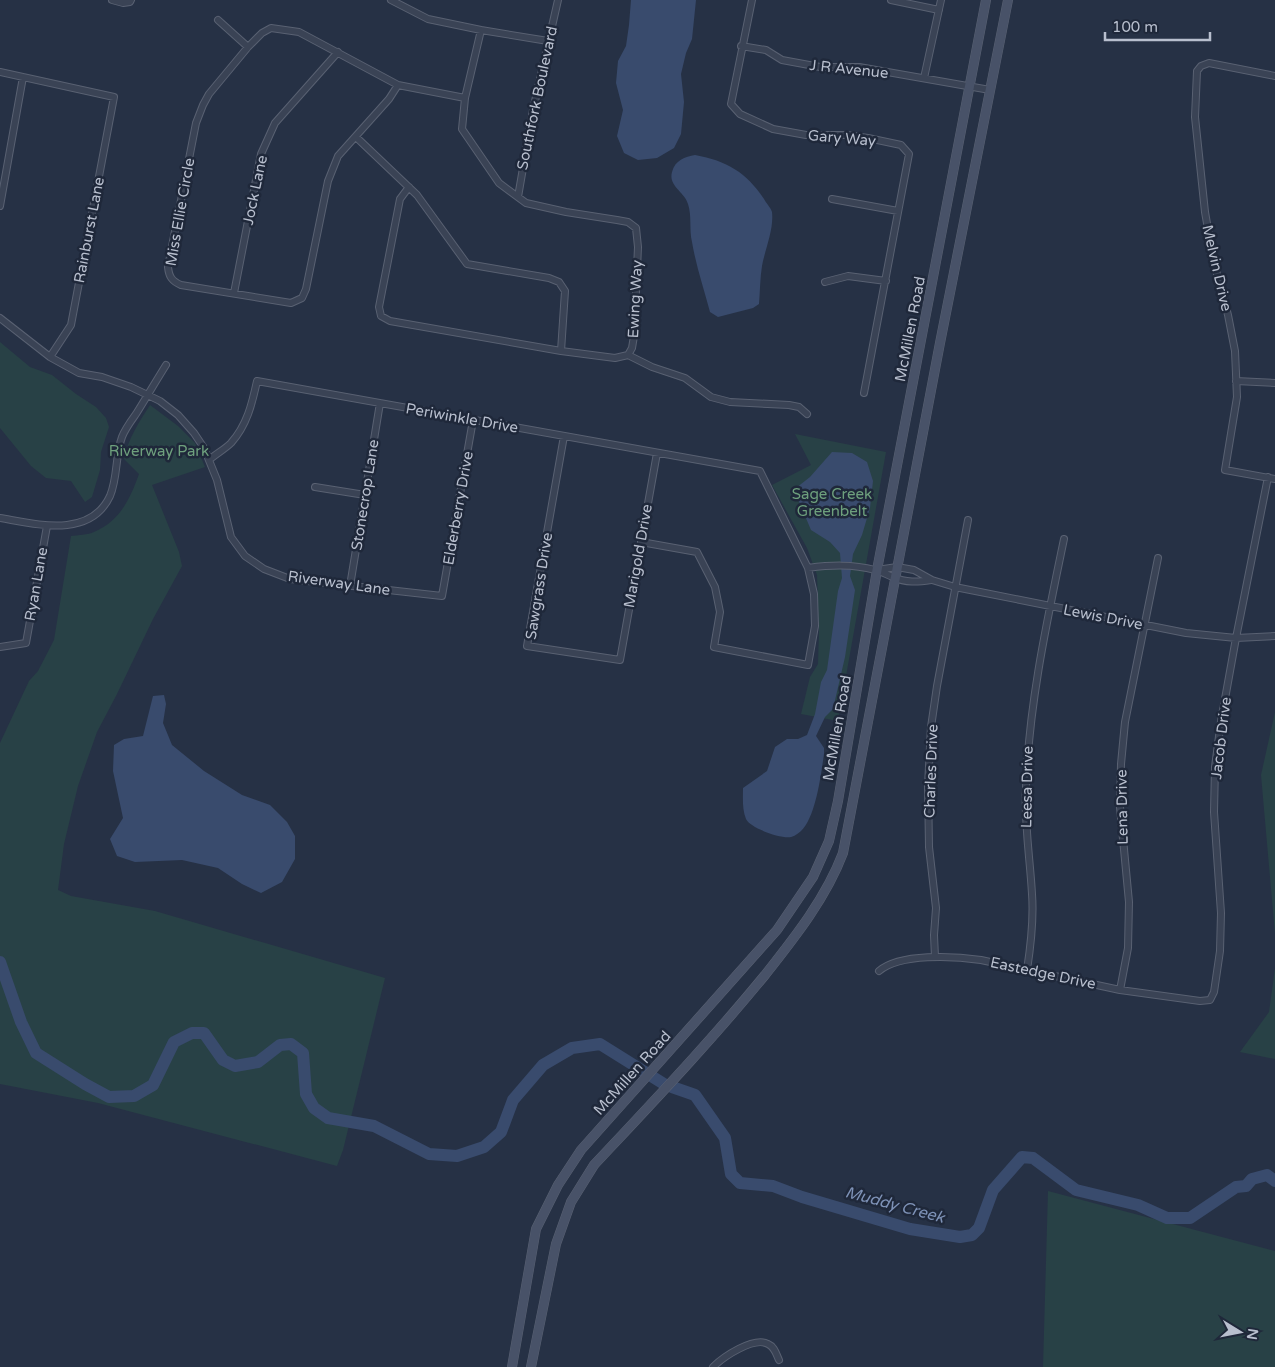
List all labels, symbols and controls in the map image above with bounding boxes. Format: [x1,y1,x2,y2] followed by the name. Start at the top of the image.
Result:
[1105,10,1210,42] scale bar
[1112,18,1158,36] text: 100 m
[513,25,561,171] street label: Southfork Boulevard
[809,56,889,82] street label: J R Avenue
[807,126,877,150] street label: Gary Way
[239,153,271,227] street label: Jock Lane
[162,157,198,267] street label: Miss Ellie Circle
[70,175,108,285] street label: Rainburst Lane
[1198,223,1236,313] street label: Melvin Drive
[624,259,646,339] street label: Ewing Way
[891,275,929,383] street label: McMillen Road
[404,399,520,437] street label: Periwinkle Drive
[347,438,383,552] street label: Stonecrop Lane
[109,442,209,460] park label: Riverway Park
[439,450,477,566] street label: Elderberry Drive
[792,485,872,520] park label: Sage Creek Greenbelt
[620,503,656,609] street label: Marigold Drive
[522,531,556,641] street label: Sawgrass Drive
[21,546,51,622] street label: Ryan Lane
[287,567,391,599] street label: Riverway Lane
[1062,600,1144,634] street label: Lewis Drive
[819,674,855,782] street label: McMillen Road
[1207,696,1235,780] street label: Jacob Drive
[920,724,942,818] street label: Charles Drive
[1017,746,1037,828] street label: Leesa Drive
[1112,769,1132,845] street label: Lena Drive
[989,953,1097,993] street label: Eastedge Drive
[589,1027,675,1119] street label: McMillen Road
[843,1182,948,1228] water label: Muddy Creek
[1215,1307,1265,1357] north arrow
[1243,1327,1262,1341] text: N

